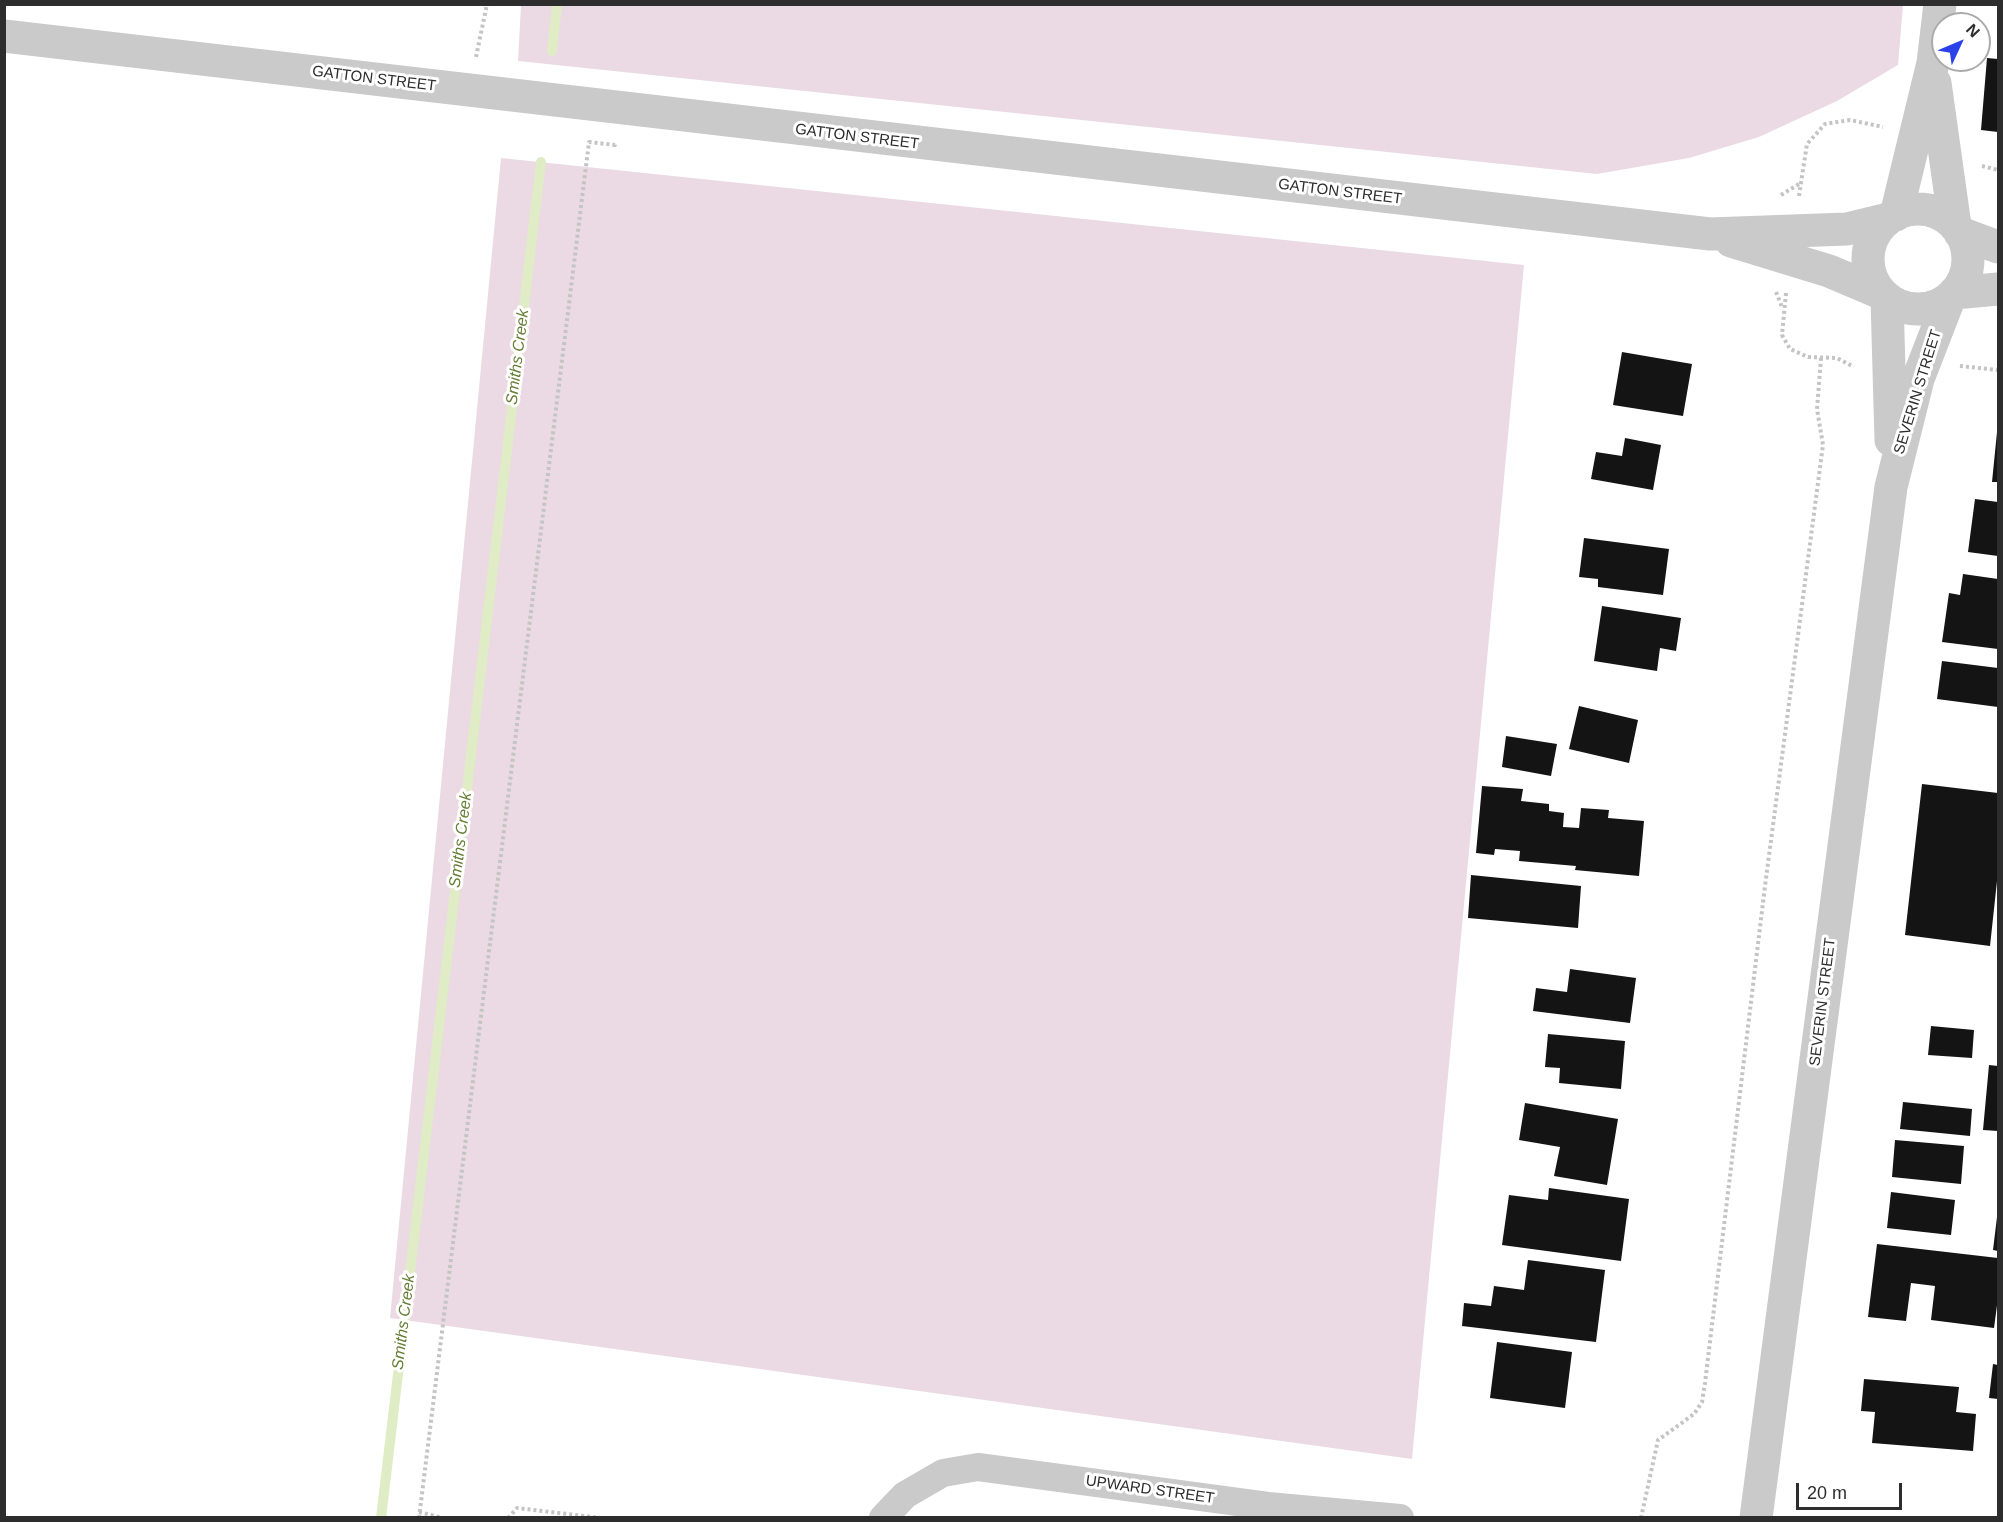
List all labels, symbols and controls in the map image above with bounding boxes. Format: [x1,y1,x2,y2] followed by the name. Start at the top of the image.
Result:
[1931,12,1991,72] north arrow
[1963,20,1983,41] text: N
[311,62,437,96] street label: GATTON STREET
[794,120,920,154] street label: GATTON STREET
[1277,175,1403,209] street label: GATTON STREET
[503,308,533,406] water label: Smiths Creek
[1891,328,1945,456] street label: SEVERIN STREET
[446,791,476,889] water label: Smiths Creek
[1806,937,1840,1067] street label: SEVERIN STREET
[389,1273,419,1371] water label: Smiths Creek
[1799,1471,1906,1509] scale bar
[1085,1472,1215,1508] street label: UPWARD STREET
[1807,1483,1847,1503] text: 20 m

